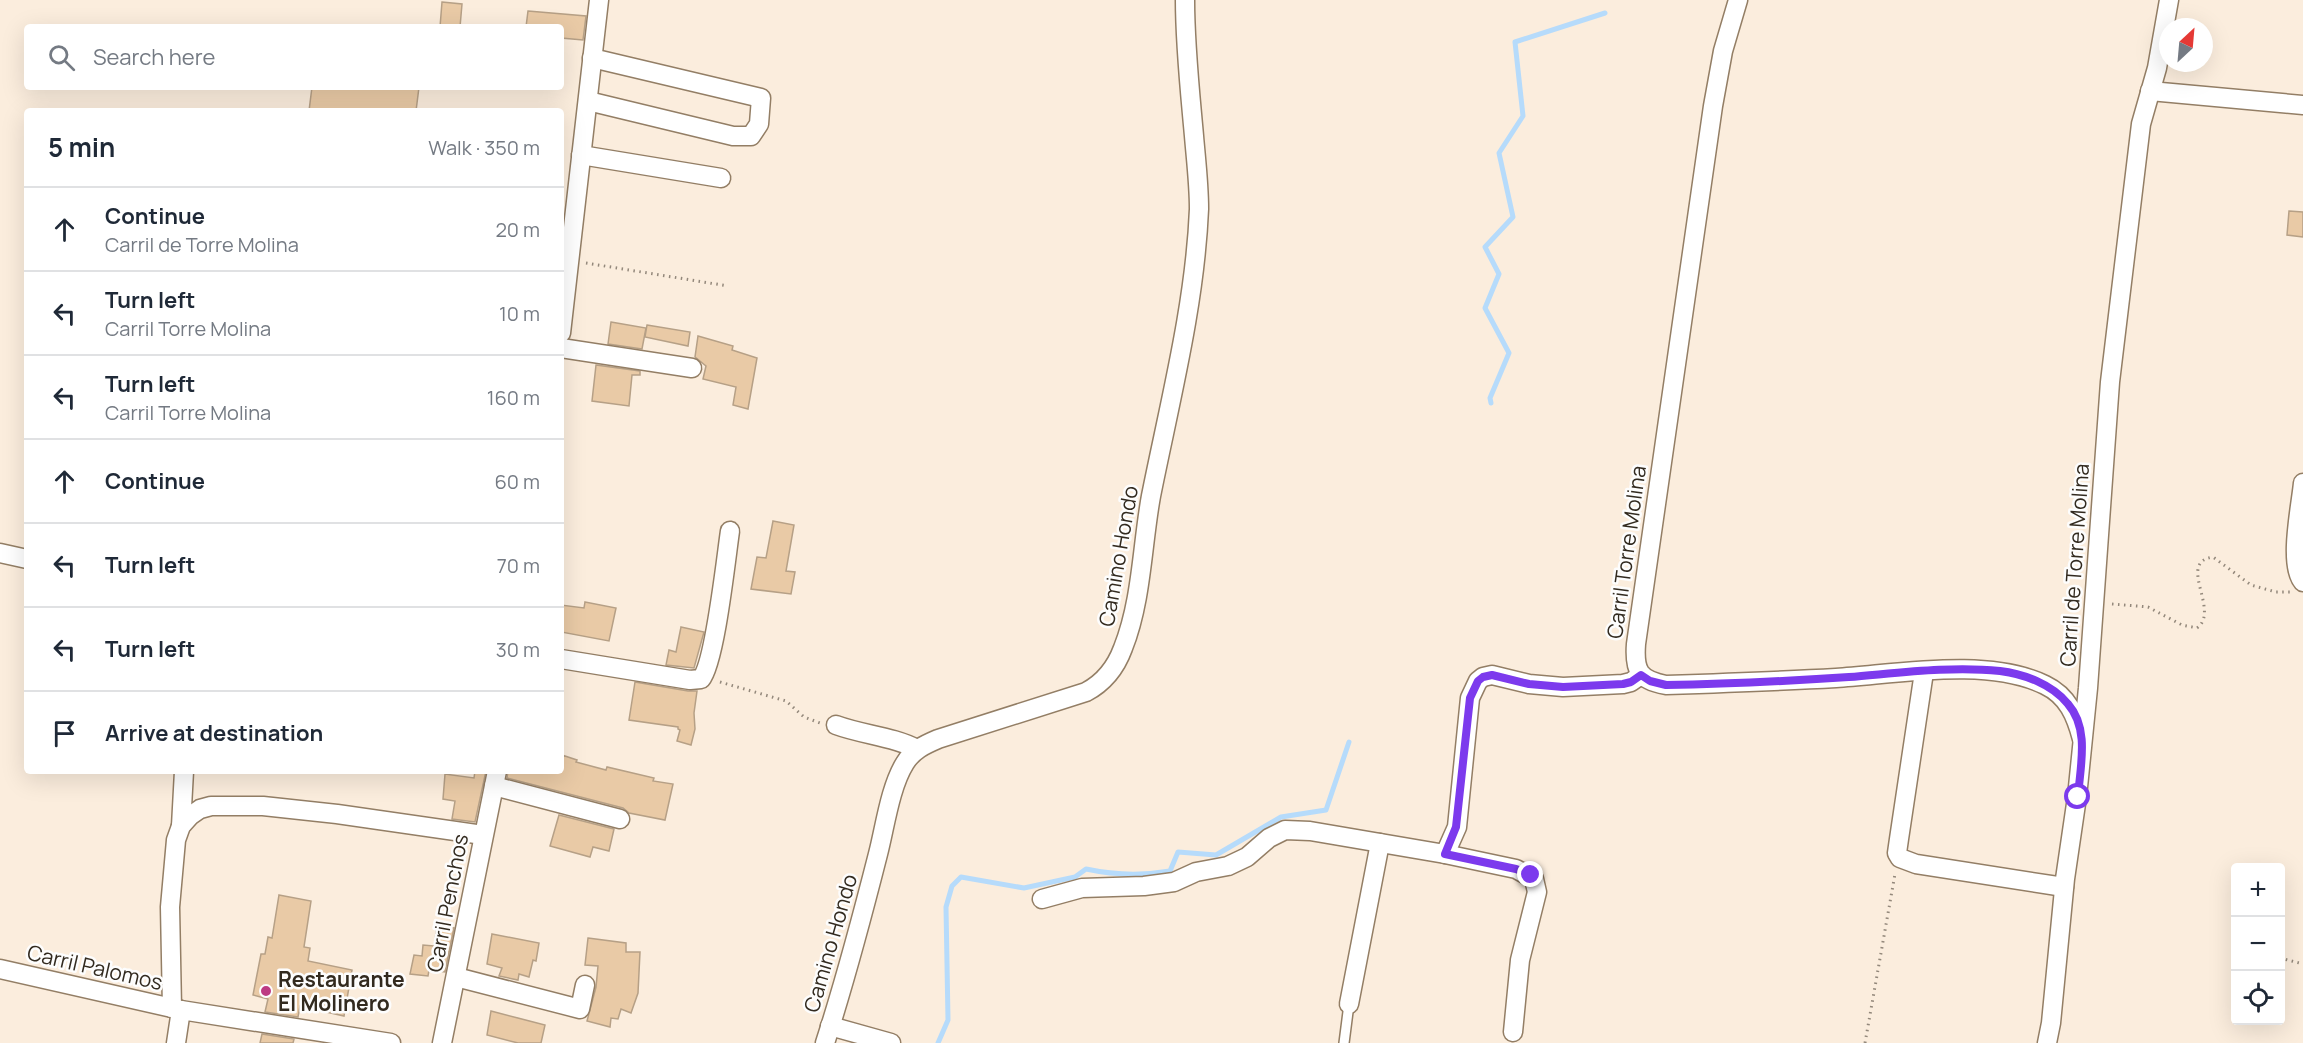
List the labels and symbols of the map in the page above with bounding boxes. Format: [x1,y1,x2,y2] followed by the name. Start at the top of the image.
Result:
[2159,18,2213,72] north arrow
[2053,463,2095,667] street label: Carril de Torre Molina
[1600,464,1652,640] street label: Carril Torre Molina
[1092,483,1144,629] street label: Camino Hondo
[2064,783,2090,809] route start
[420,831,474,975] street label: Carril Penchos
[1517,861,1543,887] route end
[797,871,863,1015] street label: Camino Hondo
[25,938,165,996] street label: Carril Palomos
[278,965,405,1017] place label: Restaurante El Molinero
[259,984,273,998] marker: Restaurante El Molinero

